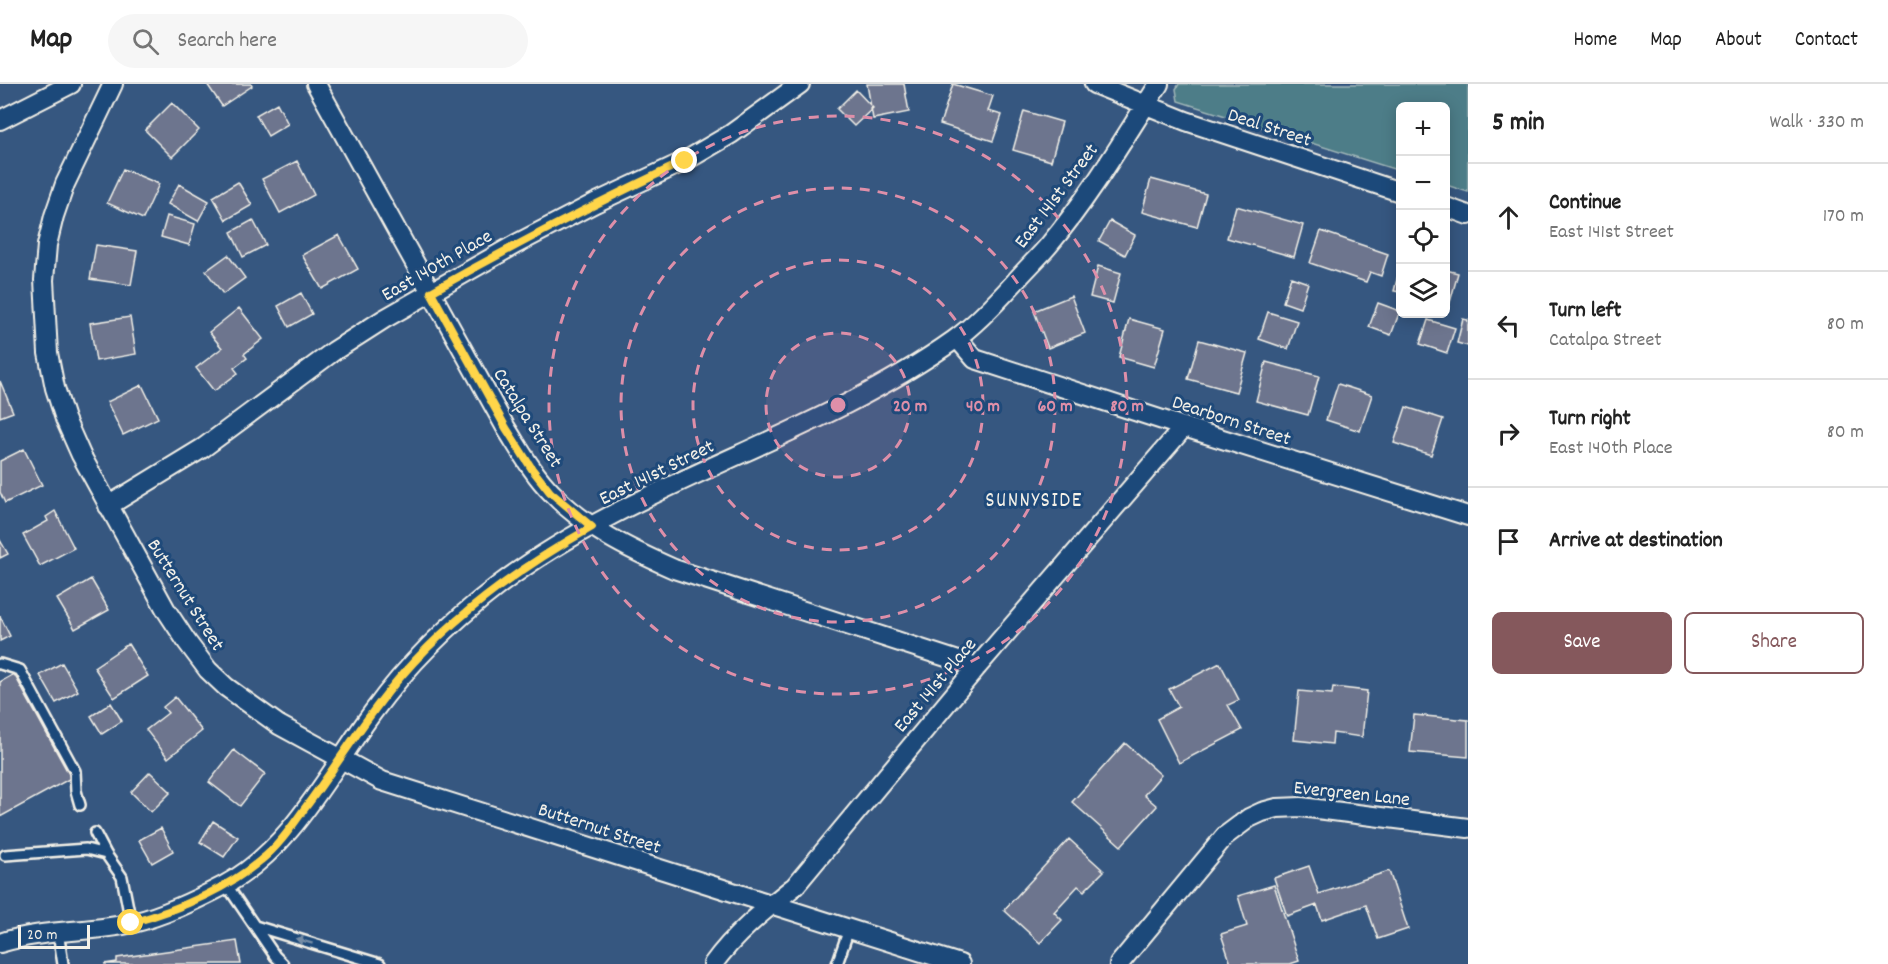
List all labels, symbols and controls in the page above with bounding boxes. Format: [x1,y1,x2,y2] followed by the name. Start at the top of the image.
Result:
[108,14,528,68] search box
[30,21,72,61] text: Map
[129,25,162,58] icon: search
[177,26,277,57] text: Search here
[1573,26,1617,56] text: Home
[1650,26,1682,56] text: Map
[1715,26,1762,56] text: About
[1795,26,1858,56] text: Contact
[1224,102,1315,156] street label: Deal Street
[1396,102,1450,318] map controls
[1396,102,1450,156] button: +
[1492,105,1545,142] text: 5 min
[1769,109,1864,137] text: Walk · 330 m
[1009,139,1106,255] street label: East 141st Street
[671,147,697,173] route end
[1396,156,1450,210] button: −
[1549,188,1621,219] text: Continue
[1492,201,1525,234] icon: ahead
[1823,203,1864,231] text: 170 m
[1396,210,1450,264] button: locate
[1549,219,1674,247] text: East 141st Street
[377,223,498,310] street label: East 140th Place
[1396,264,1450,318] button: layers
[1549,296,1621,327] text: Turn left
[1492,309,1525,342] icon: left
[1827,311,1864,339] text: 80 m
[1549,327,1662,355] text: Catalpa Street
[485,363,568,474] street label: Catalpa Street
[1168,389,1294,454] street label: Dearborn Street
[828,395,848,415] centre of rings
[893,395,927,420] text: 20 m
[966,395,1000,420] text: 40 m
[1037,395,1073,420] text: 60 m
[1110,395,1144,420] text: 80 m
[1549,404,1631,435] text: Turn right
[1492,417,1525,450] icon: right
[1827,419,1864,447] text: 80 m
[595,434,720,514] street label: East 141st Street
[1549,435,1673,463] text: East 140th Place
[985,487,1083,517] district label: SUNNYSIDE
[1492,525,1525,558] icon: arrive
[1549,526,1723,557] text: Arrive at destination
[139,534,230,657] street label: Butternut Street
[1492,612,1672,674] button: Save
[1684,612,1864,674] button: Share
[888,632,985,739] street label: East 141st Place
[1292,775,1411,815] street label: Evergreen Lane
[534,797,664,863] street label: Butternut Street
[117,909,143,935] route start
[18,922,90,950] scale bar
[27,924,57,947] text: 20 m
[295,936,313,945] one-way arrow

